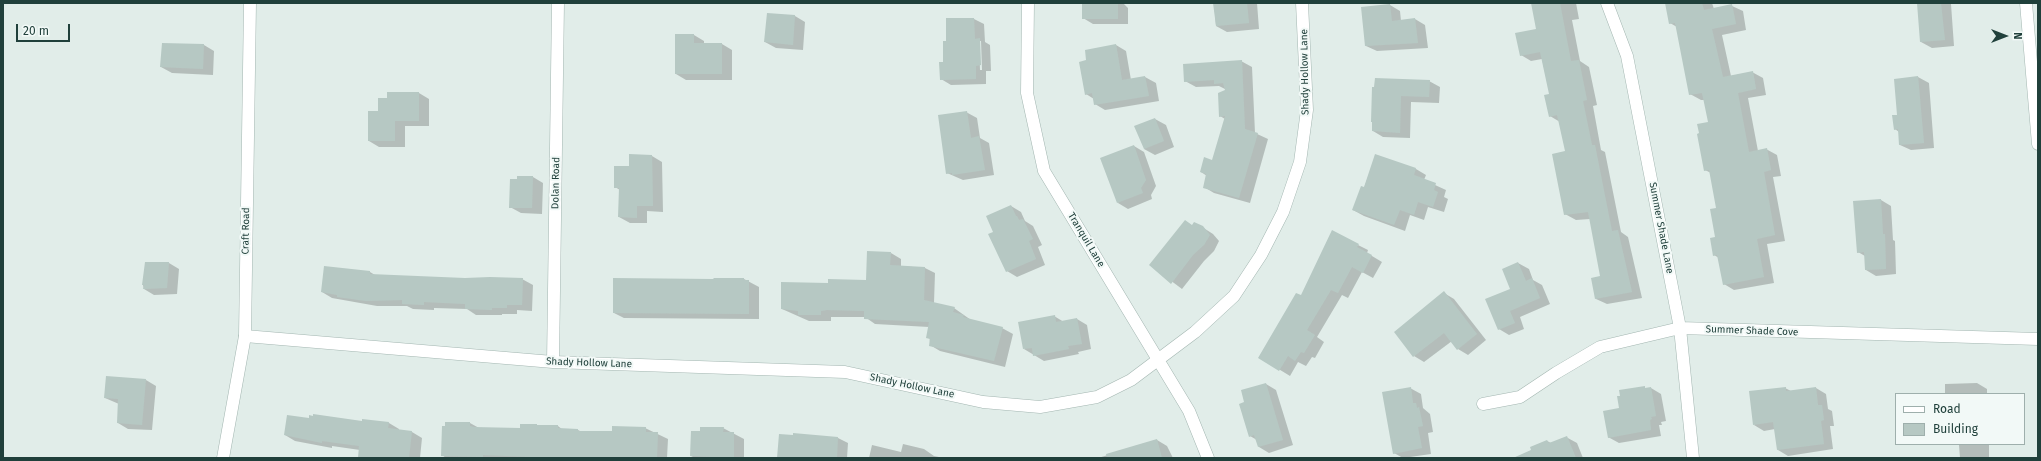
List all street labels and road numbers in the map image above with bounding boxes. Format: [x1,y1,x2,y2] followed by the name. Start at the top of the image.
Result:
[1298,29,1312,115] street label: Shady Hollow Lane
[550,157,562,209] street label: Dolan Road
[1646,181,1676,275] street label: Summer Shade Lane
[240,207,252,255] street label: Craft Road
[1065,211,1107,269] street label: Tranquil Lane
[1705,323,1799,339] street label: Summer Shade Cove
[546,356,632,370] street label: Shady Hollow Lane
[869,371,955,401] street label: Shady Hollow Lane

